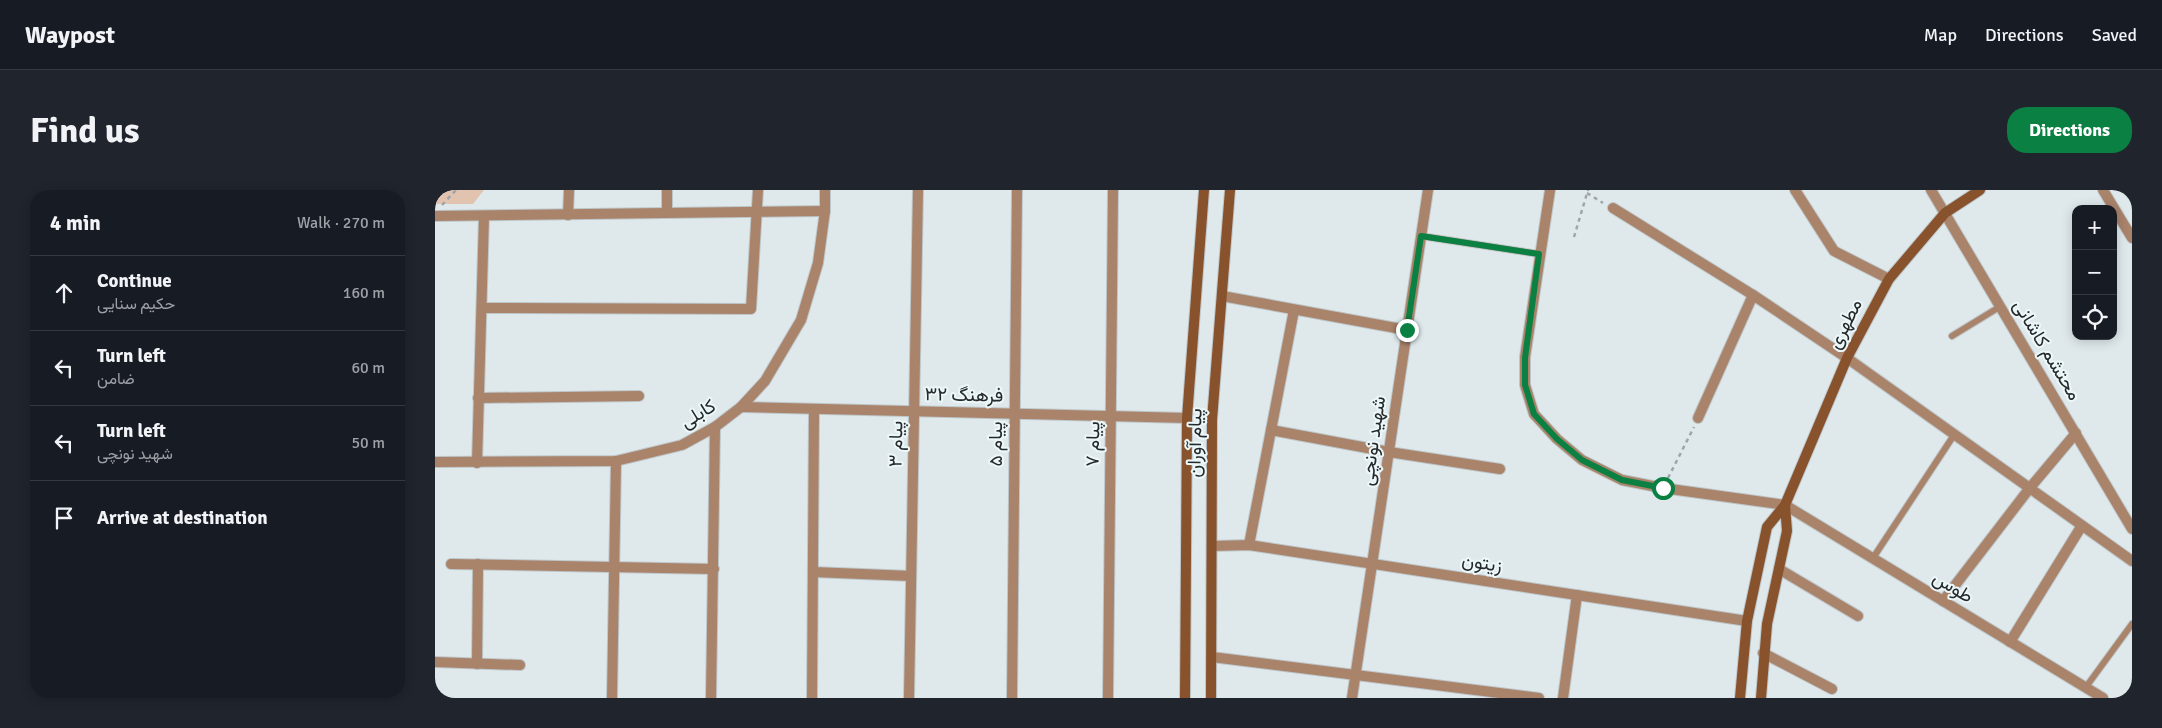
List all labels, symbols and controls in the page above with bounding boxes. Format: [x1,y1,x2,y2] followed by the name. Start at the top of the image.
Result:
[25,20,115,50] text: Waypost
[1924,24,1957,46] text: Map
[1985,24,2064,46] text: Directions
[2092,24,2137,46] text: Saved
[2007,107,2132,153] button: Directions
[30,109,140,152] text: Find us
[2072,205,2117,340] map controls
[2072,205,2117,250] button: +
[50,210,101,236] text: 4 min
[297,213,385,233] text: Walk · 270 m
[2072,250,2117,295] button: −
[97,269,172,293] text: Continue
[50,279,78,307] icon: ahead
[343,283,385,303] text: 160 m
[97,294,175,314] text: حکیم سنایی
[1822,295,1868,353] street label: مطهری
[2008,295,2086,405] street label: محتشم کاشانی
[2072,295,2117,340] button: locate
[1396,319,1419,342] route end
[97,344,166,368] text: Turn left
[50,354,78,382] icon: left
[351,358,385,378] text: 60 m
[97,369,135,389] text: ضامن
[924,382,1004,408] street label: فرهنگ ۳۲
[676,394,720,434] street label: کابلی
[1355,395,1392,487] street label: شهید نونچی
[1182,408,1209,478] street label: پیام آوران
[97,419,166,443] text: Turn left
[884,421,909,467] street label: پیام ۳
[984,421,1009,467] street label: پیام ۵
[1081,421,1106,467] street label: پیام ۷
[50,429,78,457] icon: left
[351,433,385,453] text: 50 m
[97,444,173,464] text: شهید نونچی
[1652,477,1675,500] route start
[50,504,78,532] icon: arrive
[97,506,268,530] text: Arrive at destination
[1460,548,1504,578] street label: زیتون
[1928,566,1978,608] street label: طوس

